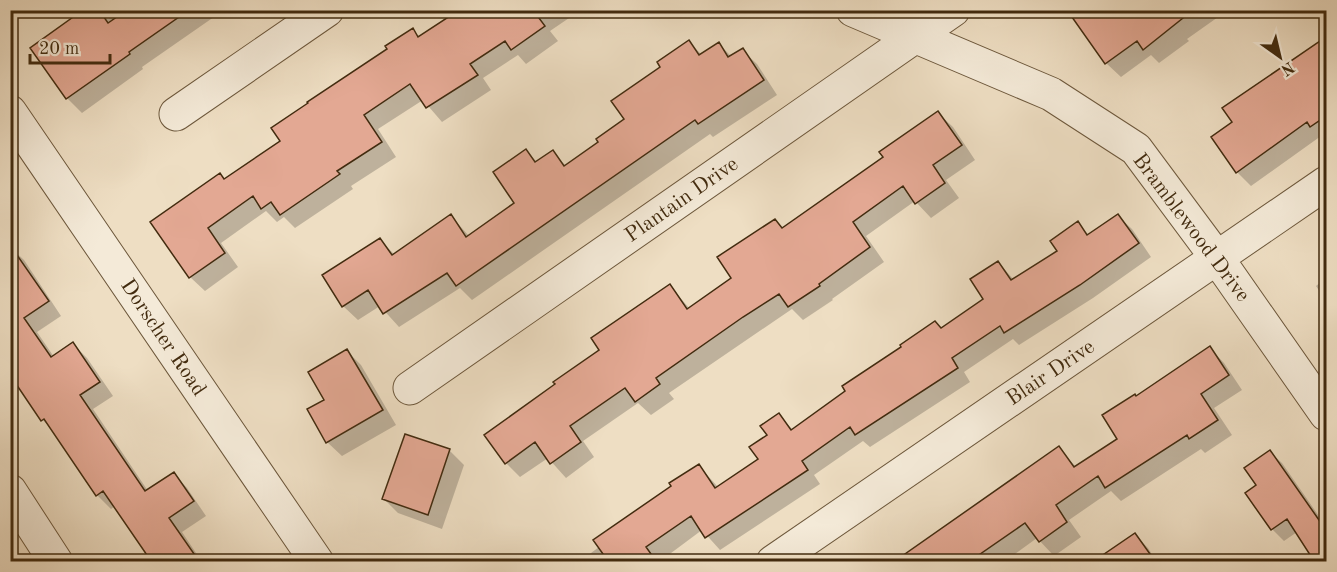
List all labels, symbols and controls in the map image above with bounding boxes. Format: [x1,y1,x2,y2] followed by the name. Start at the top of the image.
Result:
[30,27,110,65] scale bar
[1250,27,1310,87] north arrow
[39,40,79,58] text: 20 m
[1277,58,1297,78] text: N
[1128,150,1253,306] street label: Bramblewood Drive
[621,154,742,247] street label: Plantain Drive
[116,276,210,400] street label: Dorscher Road
[1003,336,1099,410] street label: Blair Drive

